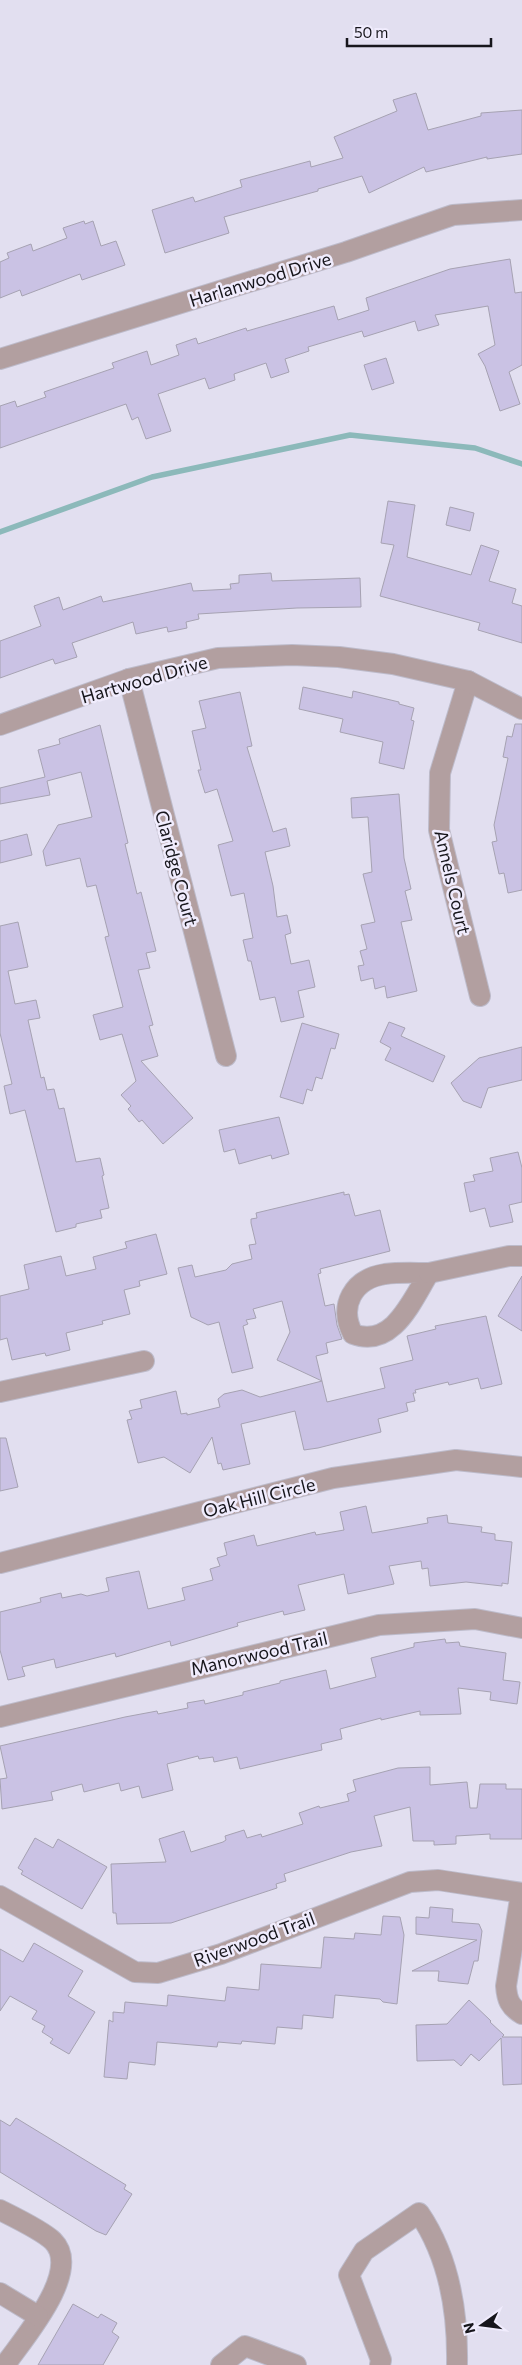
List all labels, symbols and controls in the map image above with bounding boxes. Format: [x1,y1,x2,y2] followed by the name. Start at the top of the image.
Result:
[347,15,491,47] scale bar
[354,23,388,41] text: 50 m
[186,247,334,311] street label: Harlanwood Drive
[78,650,210,708] street label: Hartwood Drive
[151,808,203,928] street label: Claridge Court
[430,828,476,936] street label: Annels Court
[201,1472,317,1522] street label: Oak Hill Circle
[188,1627,330,1679] street label: Manorwood Trail
[190,1907,318,1971] street label: Riverwood Trail
[457,2300,507,2350] north arrow
[459,2321,478,2335] text: N

